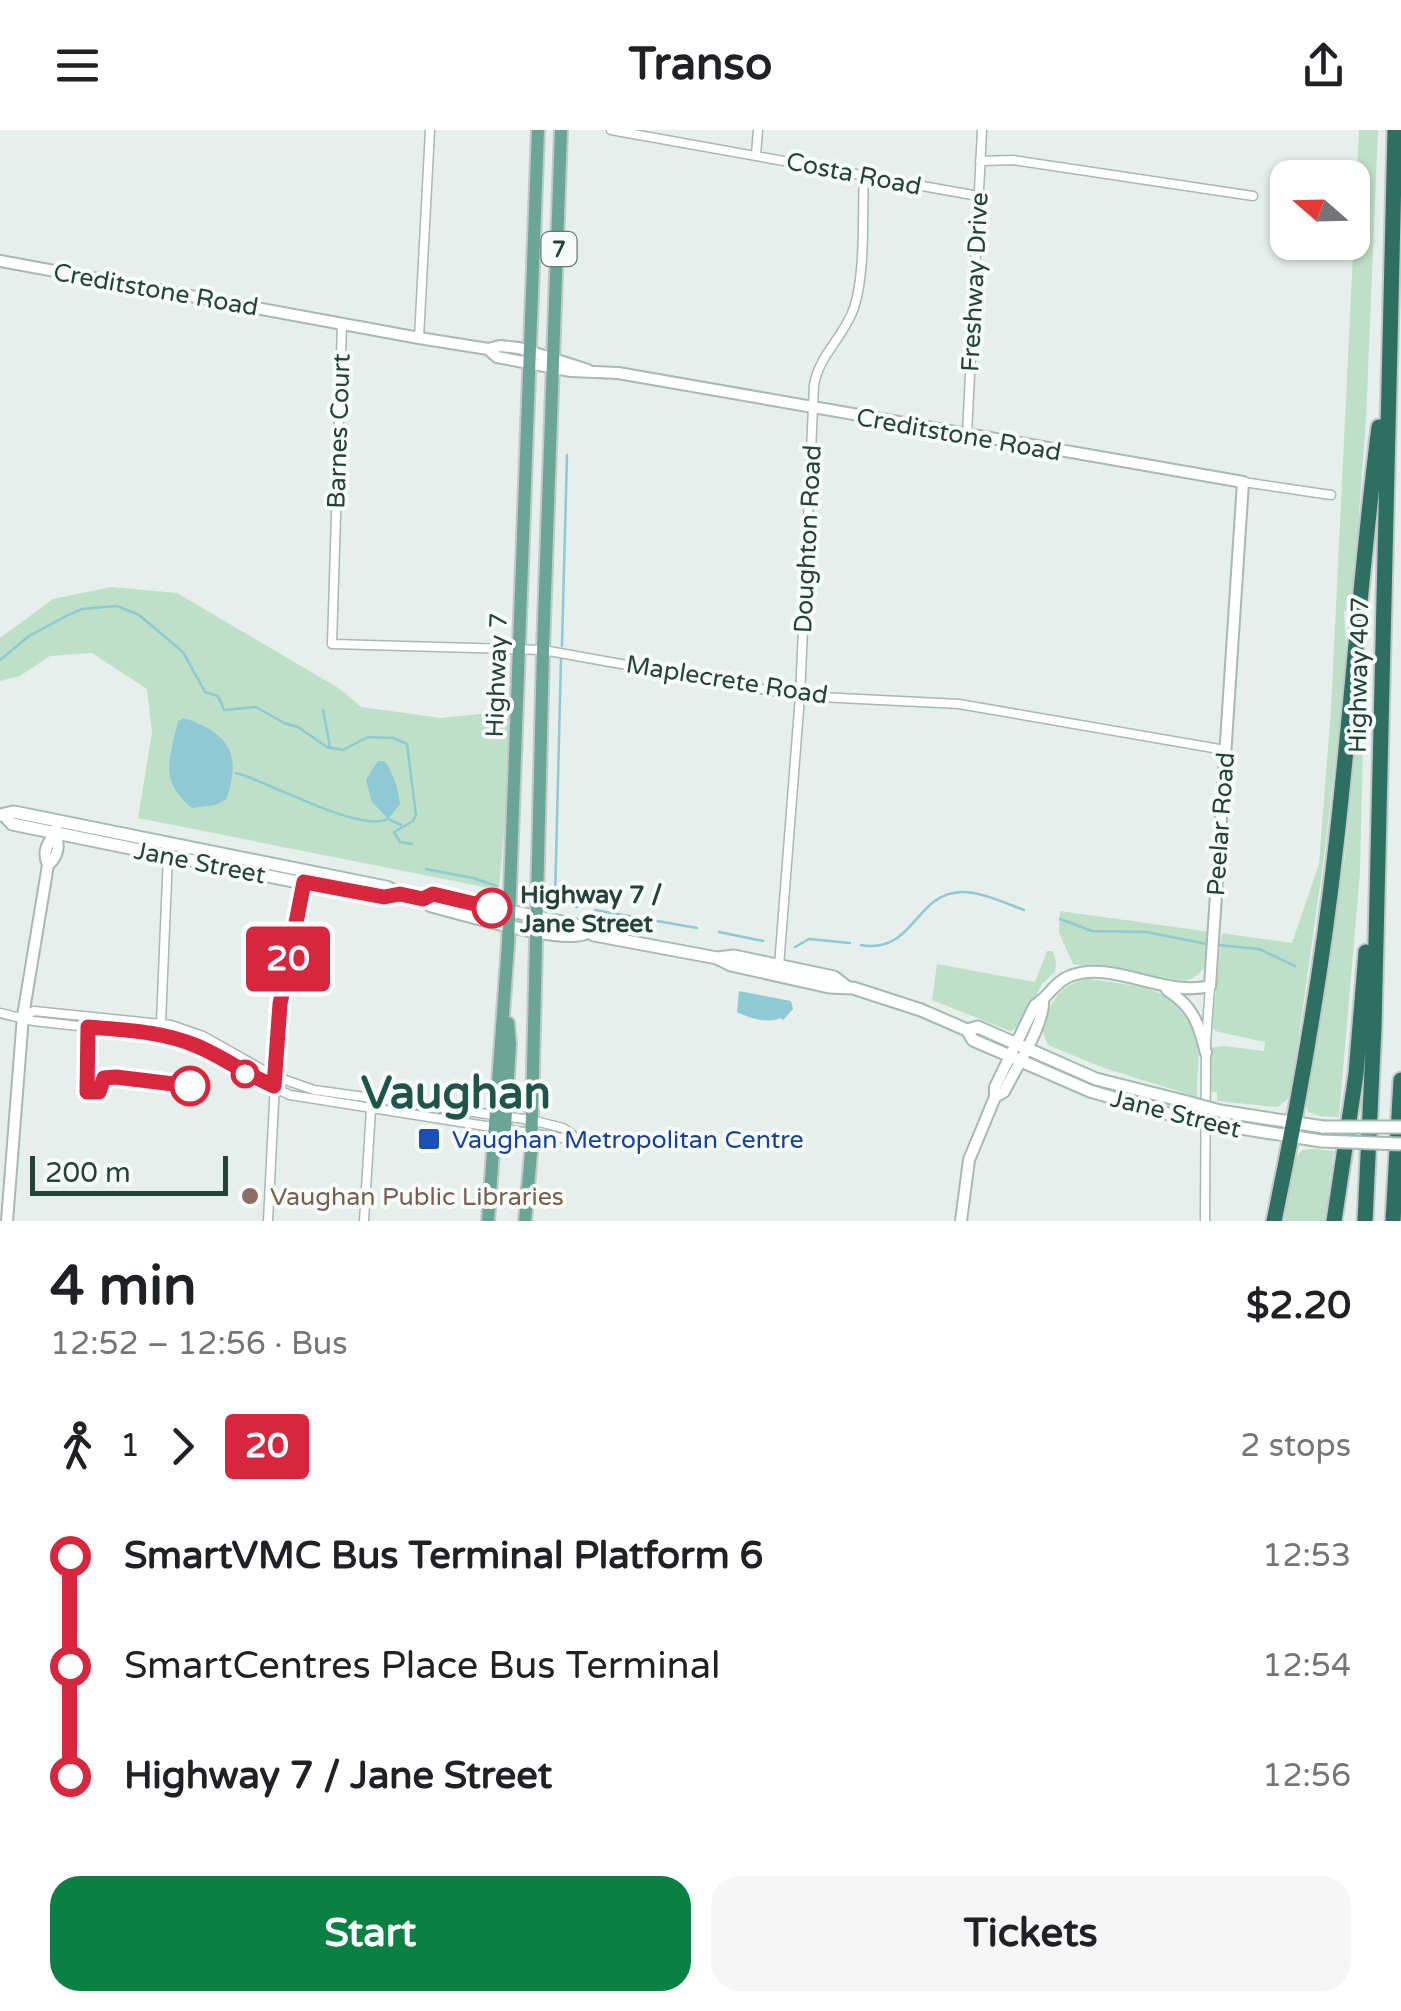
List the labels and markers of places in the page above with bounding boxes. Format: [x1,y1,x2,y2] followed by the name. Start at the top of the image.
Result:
[519,880,662,939] place label: Highway 7 / Jane Street
[473,889,511,927] marker: Highway 7 / Jane Street
[232,1061,258,1087] unlabelled marker
[171,1067,209,1105] unlabelled marker
[452,1125,804,1155] place label: Vaughan Metropolitan Centre
[416,1126,442,1152] marker: Vaughan Metropolitan Centre
[270,1182,564,1212] place label: Vaughan Public Libraries
[239,1185,261,1207] marker: Vaughan Public Libraries

